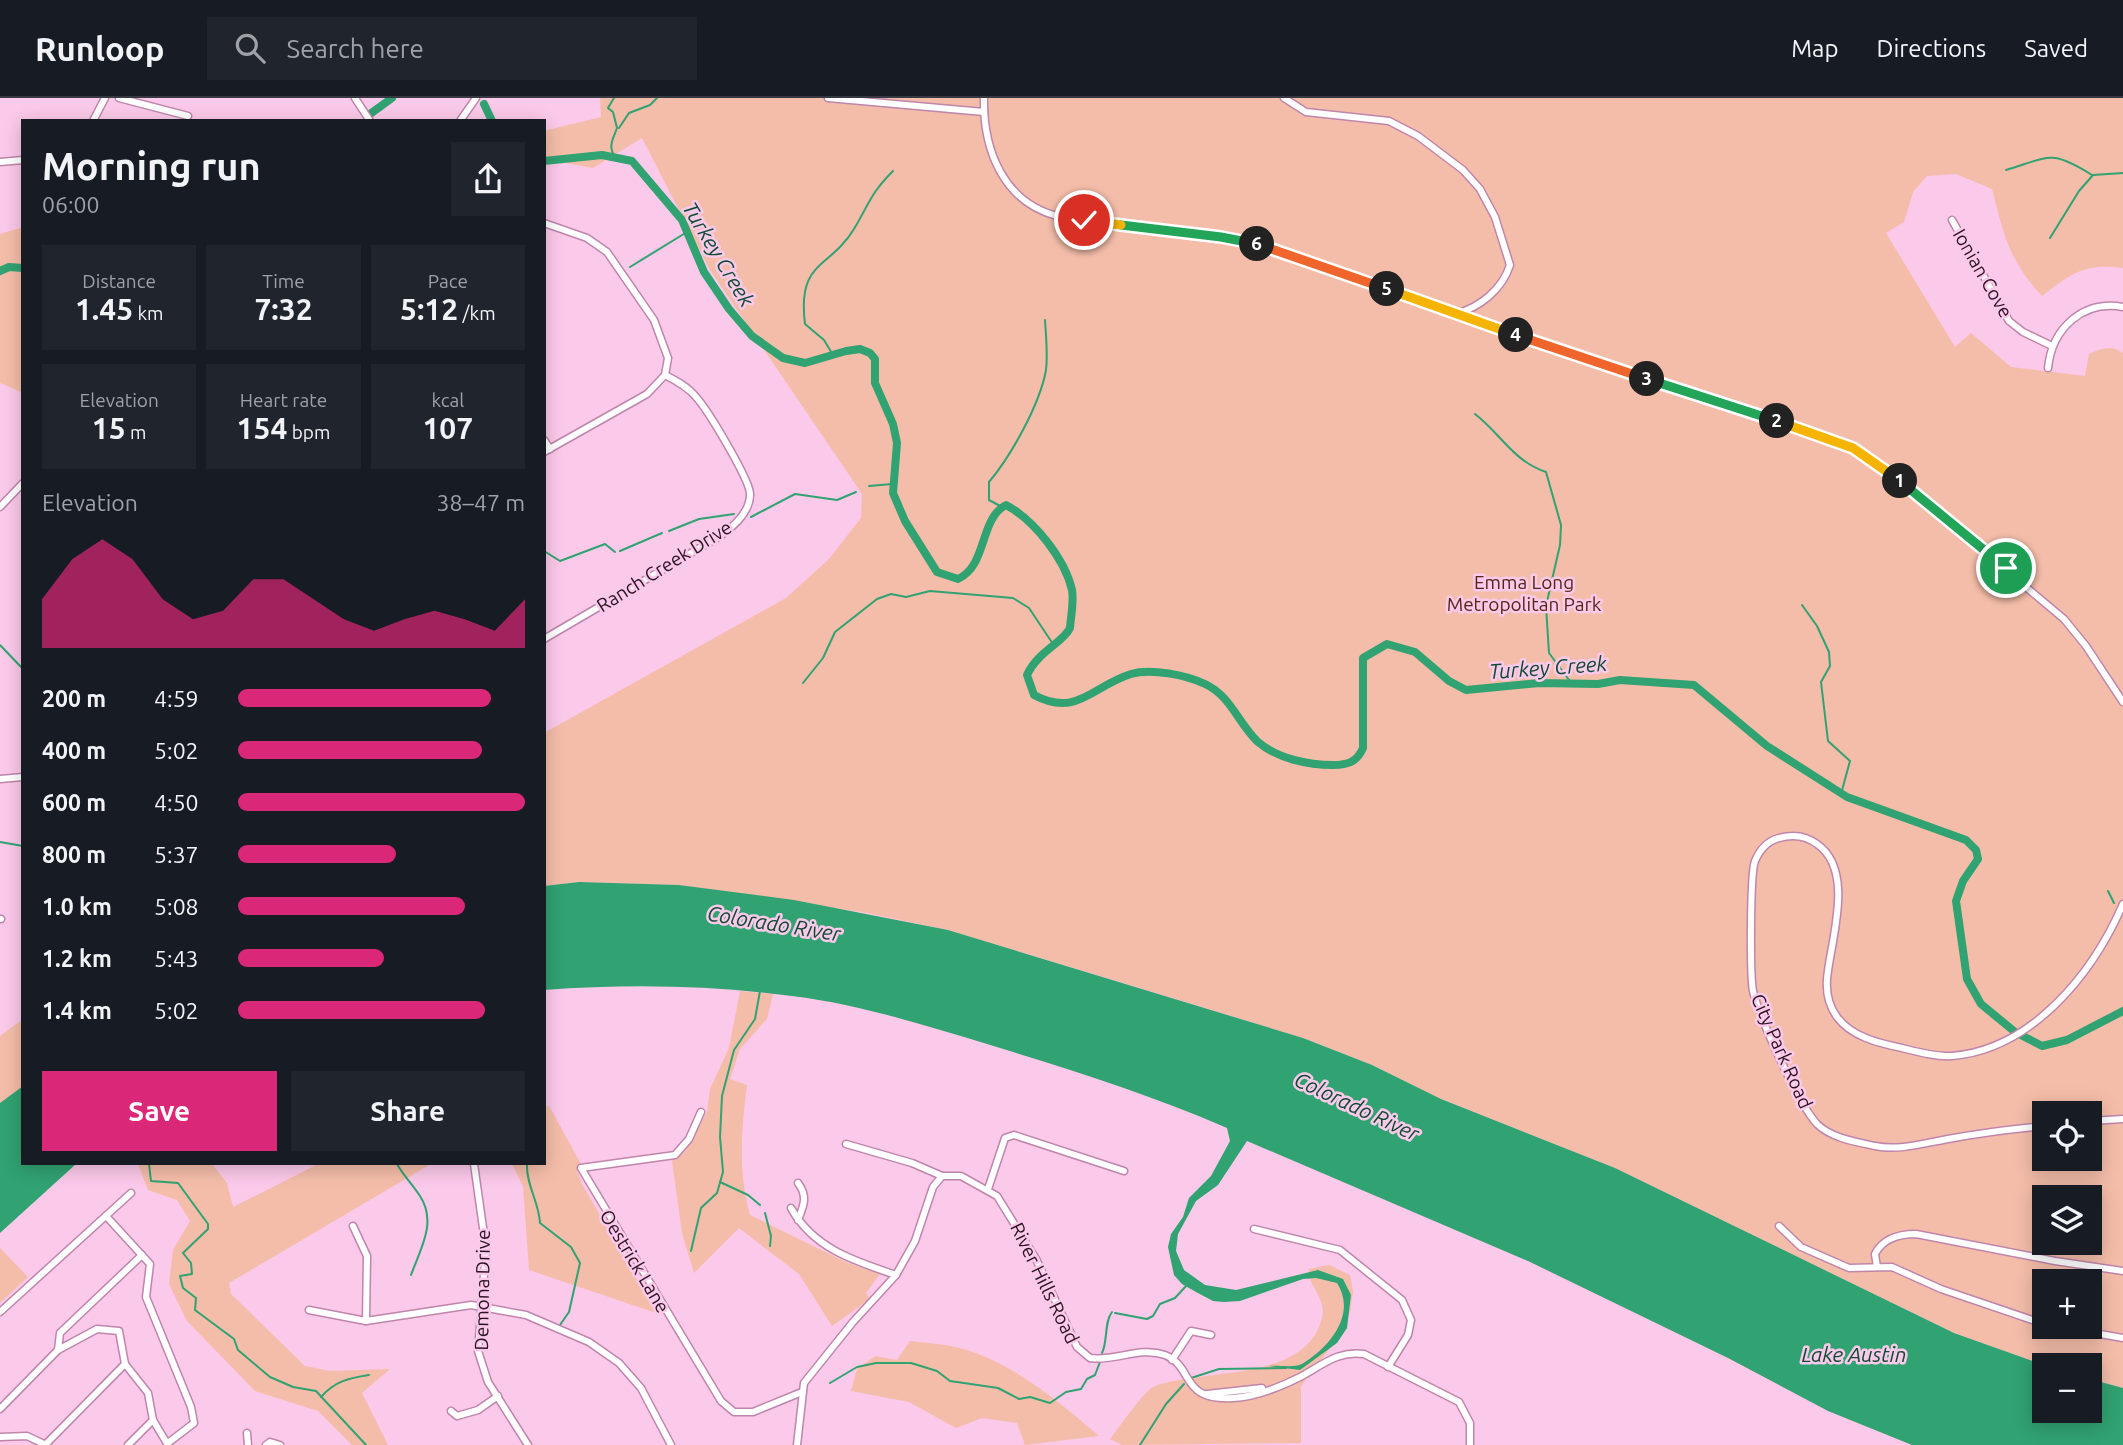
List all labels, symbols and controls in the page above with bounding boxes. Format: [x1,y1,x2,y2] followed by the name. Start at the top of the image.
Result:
[207,17,697,80] search box
[231,29,269,67] icon: search
[35,30,165,67] text: Runloop
[287,34,424,63] text: Search here
[1791,35,1838,62] text: Map
[1876,35,1986,62] text: Directions
[2024,35,2088,62] text: Saved
[451,142,525,216] button: share
[42,145,261,187] text: Morning run
[1054,190,1114,250] pin
[42,192,100,217] text: 06:00
[678,197,760,311] water label: Turkey Creek
[1065,201,1103,239] icon: check
[1949,225,2017,321] street label: Ionian Cove
[1240,226,1274,262] pin: 6
[1251,232,1262,254] text: 6
[82,270,156,292] text: Distance
[262,270,305,292] text: Time
[428,270,468,292] text: Pace
[1370,272,1404,306] pin: 5
[1381,277,1392,299] text: 5
[75,292,133,326] text: 1.45
[254,292,313,326] text: 7:32
[400,292,458,326] text: 5:12
[133,302,163,324] text: km
[458,302,496,324] text: /km
[1498,317,1534,352] pin: 4
[1510,323,1521,345] text: 4
[1630,362,1664,396] pin: 3
[1641,367,1652,389] text: 3
[80,389,159,411] text: Elevation
[240,389,327,411] text: Heart rate
[431,389,464,411] text: kcal
[1760,404,1795,438] pin: 2
[1771,409,1782,431] text: 2
[92,411,126,445] text: 15
[237,411,287,445] text: 154
[422,411,473,445] text: 107
[126,421,146,443] text: m
[287,421,330,443] text: bpm
[1882,464,1918,498] pin: 1
[1894,469,1905,491] text: 1
[42,490,138,515] text: Elevation
[437,490,525,515] text: 38–47 m
[592,516,736,616] street label: Ranch Creek Drive
[1976,538,2036,598] pin
[1987,549,2025,587] icon: arrive
[1447,571,1602,615] park label: Emma Long Metropolitan Park
[1488,651,1608,683] water label: Turkey Creek
[42,686,106,711] text: 200 m
[154,686,199,711] text: 4:59
[42,738,106,763] text: 400 m
[154,738,199,763] text: 5:02
[42,790,106,815] text: 600 m
[154,790,199,815] text: 4:50
[42,842,106,867] text: 800 m
[154,842,199,867] text: 5:37
[42,894,112,919] text: 1.0 km
[154,894,199,919] text: 5:08
[706,901,843,946] water label: Colorado River
[42,946,112,971] text: 1.2 km
[154,946,199,971] text: 5:43
[1747,990,1817,1112] street label: City Park Road
[42,998,112,1023] text: 1.4 km
[154,998,199,1023] text: 5:02
[1291,1067,1424,1146] water label: Colorado River
[42,1071,277,1151] button: Save
[291,1071,525,1151] button: Share
[2032,1101,2102,1423] map controls
[2032,1101,2102,1171] button: locate
[2032,1185,2102,1255] button: layers
[596,1205,674,1317] street label: Oestrick Lane
[1006,1219,1084,1347] street label: River Hills Road
[470,1229,494,1351] street label: Demona Drive
[2032,1269,2102,1339] button: +
[1801,1342,1907,1366] water label: Lake Austin
[2032,1353,2102,1423] button: −

